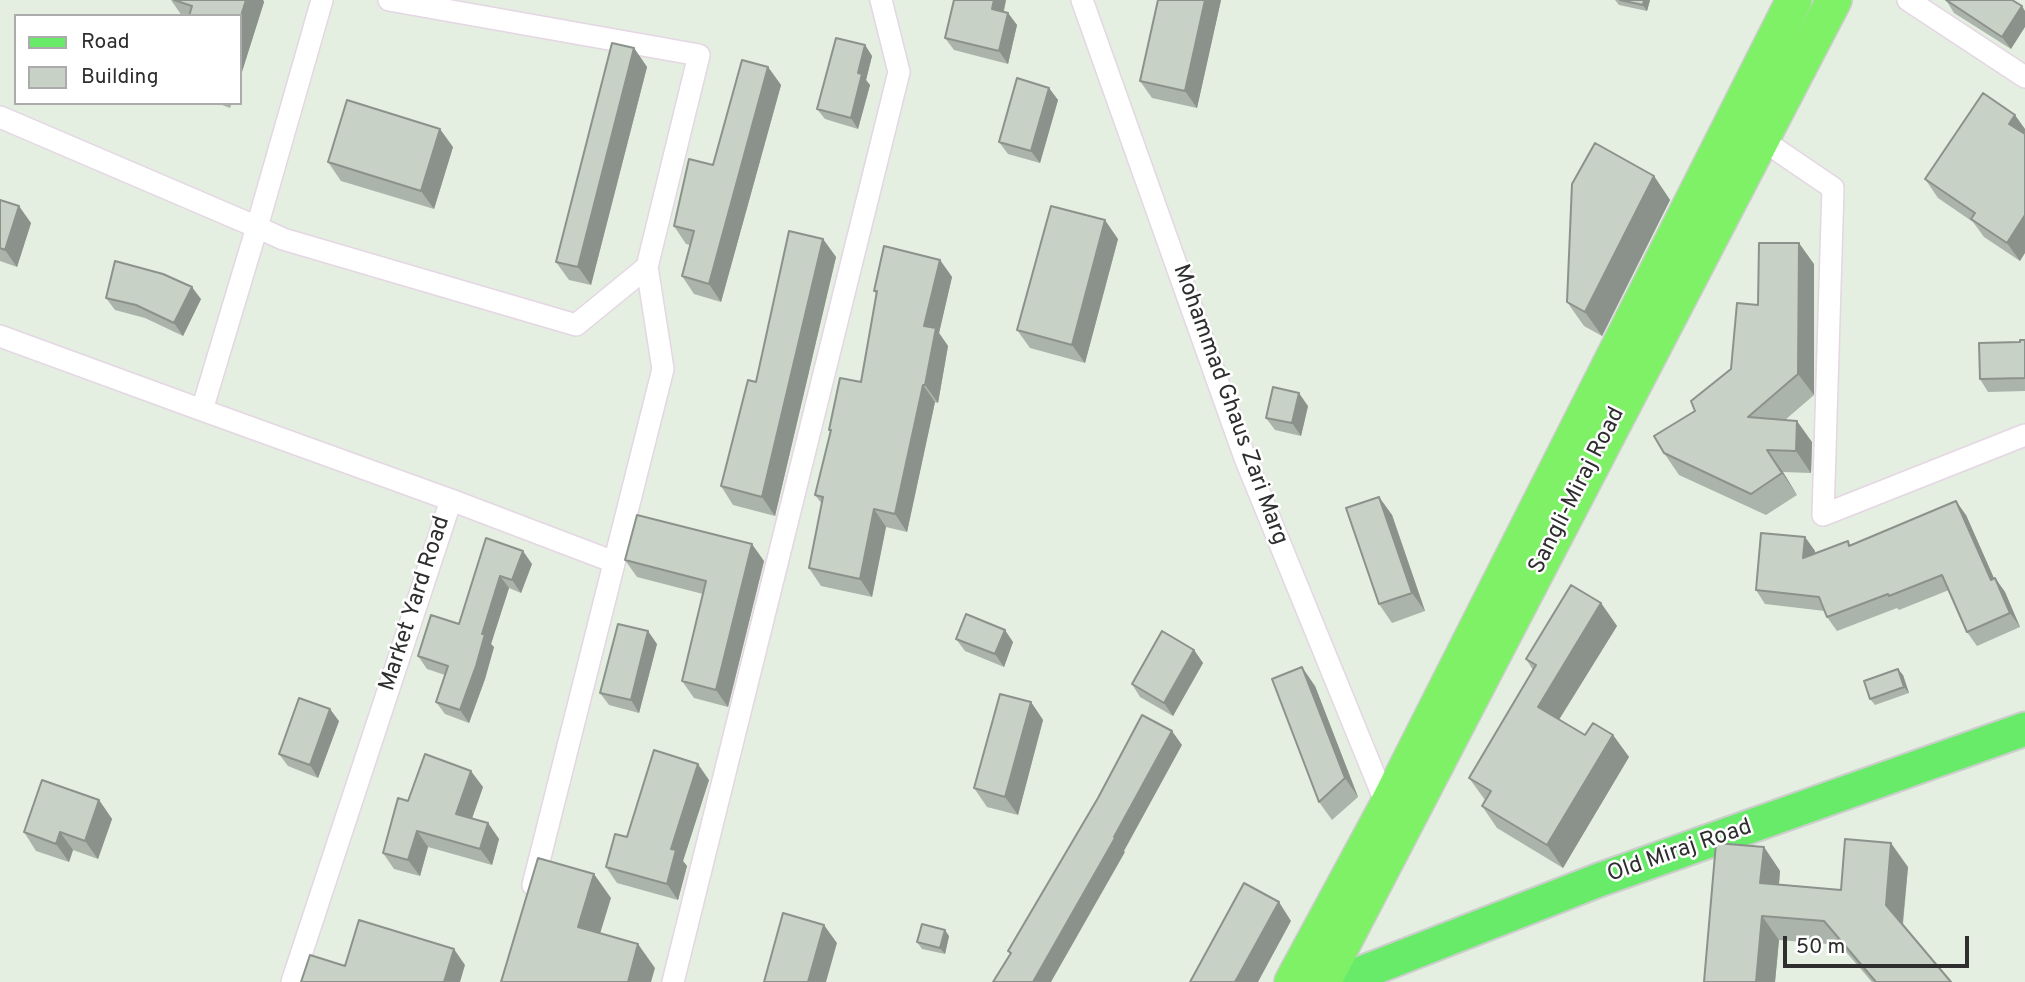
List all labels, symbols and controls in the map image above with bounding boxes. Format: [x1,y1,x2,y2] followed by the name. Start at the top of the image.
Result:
[14,14,242,105] legend
[81,29,130,56] text: Road
[81,64,159,91] text: Building
[1165,261,1293,549] street label: Mohammad Ghaus Zari Marg
[1524,403,1632,579] street label: Sangli-Miraj Road
[375,513,457,695] street label: Market Yard Road
[1604,814,1756,890] street label: Old Miraj Road
[1787,922,1972,966] scale bar
[1796,934,1845,961] text: 50 m

